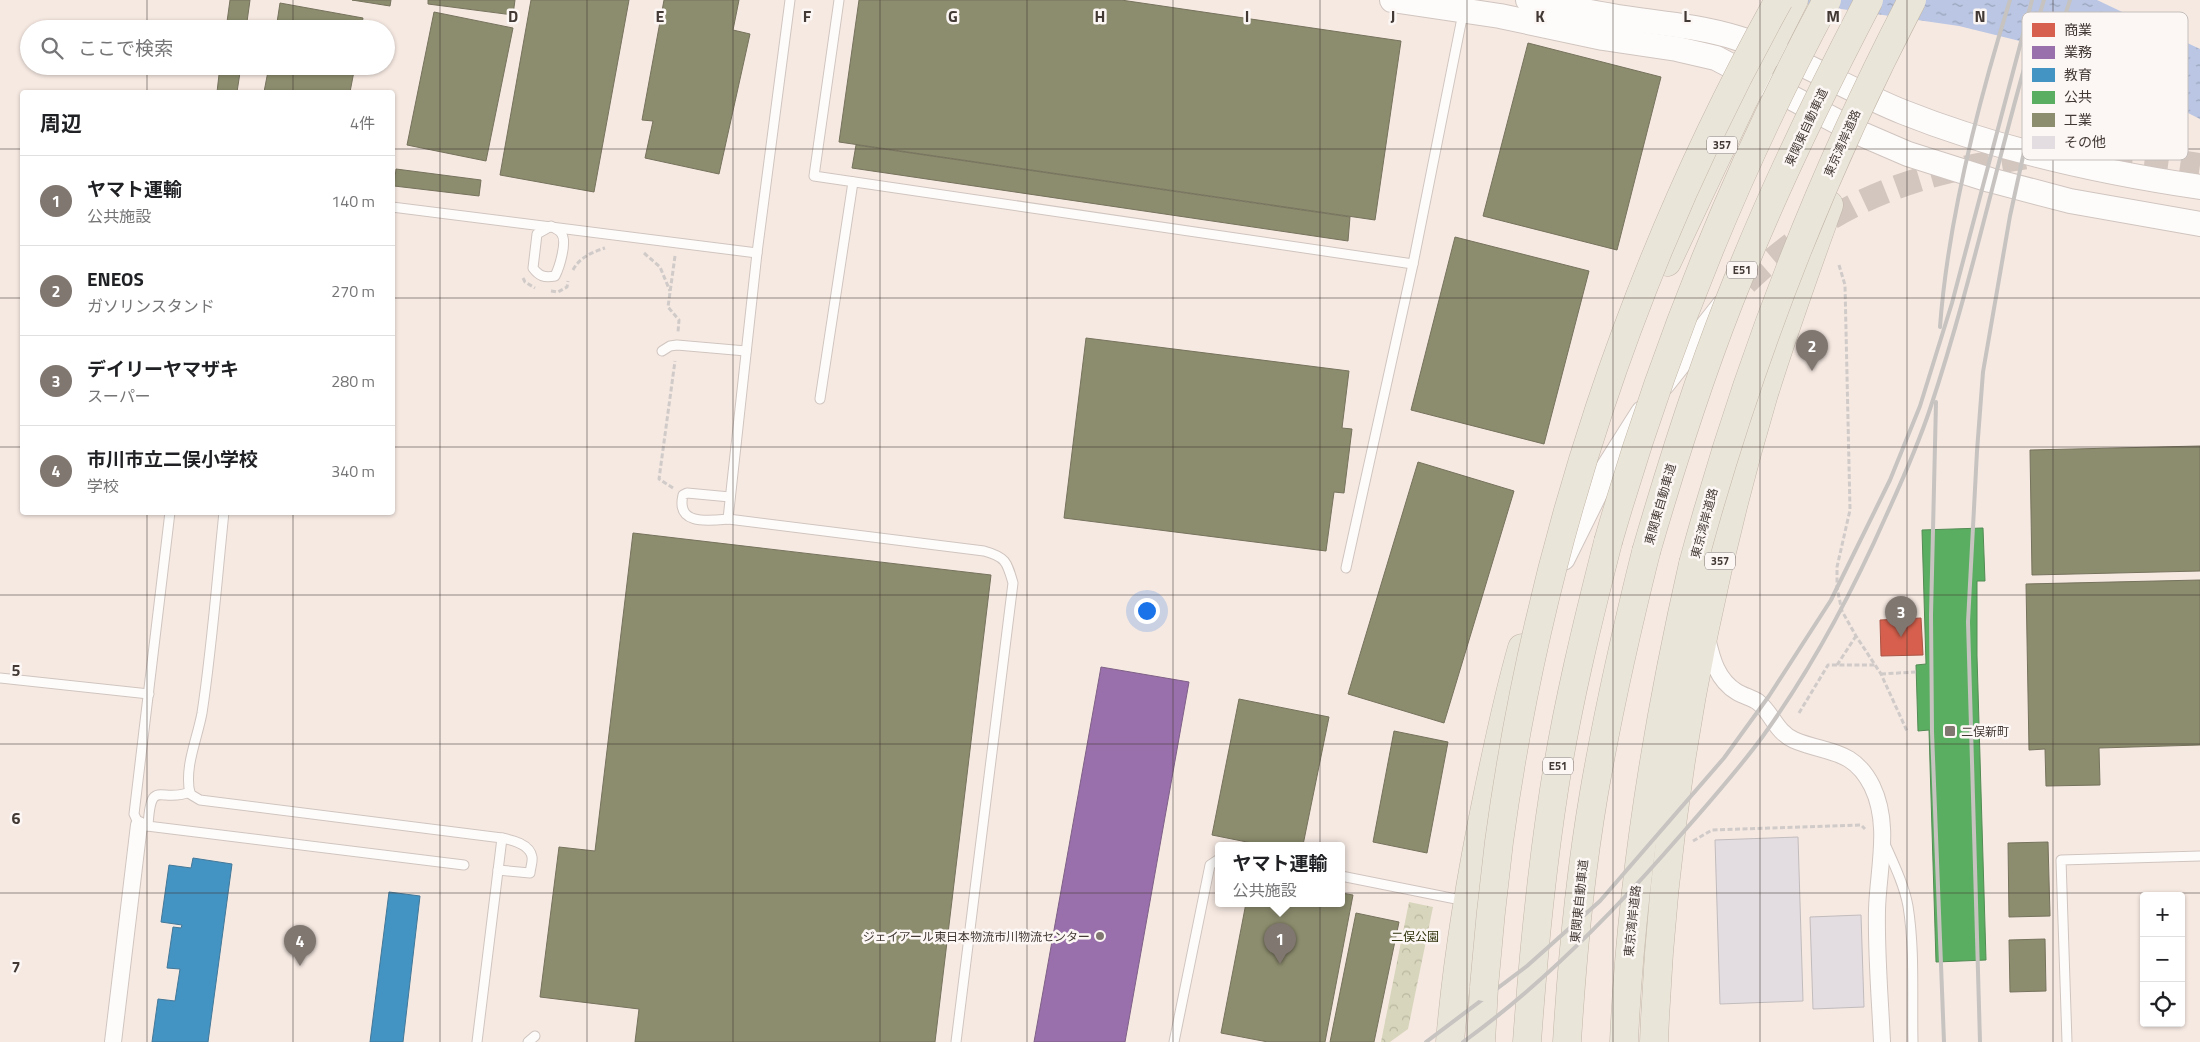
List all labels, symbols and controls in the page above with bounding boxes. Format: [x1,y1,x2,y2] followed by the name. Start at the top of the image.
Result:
[508,4,518,28] text: D
[656,4,665,28] text: E
[803,4,812,28] text: F
[948,4,958,28] text: G
[1095,4,1105,28] text: H
[1245,4,1249,28] text: I
[1391,4,1395,28] text: J
[1535,4,1545,28] text: K
[1683,4,1691,28] text: L
[1826,4,1840,28] text: M
[1974,4,1986,28] text: N
[2022,12,2188,160] legend
[2064,19,2092,40] text: 商業
[20,20,395,75] search box
[78,33,173,62] text: ここで検索
[38,34,66,62] icon: search
[2064,41,2092,62] text: 業務
[2064,64,2092,85] text: 教育
[1780,85,1832,169] street label: 東関東自動車道
[2064,86,2092,107] text: 公共
[1819,106,1865,180] street label: 東京湾岸道路
[40,107,82,139] text: 周辺
[2064,109,2092,130] text: 工業
[350,111,375,135] text: 4件
[2064,131,2106,152] text: その他
[1707,136,1737,154] road number: 357
[87,174,182,203] text: ヤマト運輸
[52,189,60,213] text: 1
[331,189,375,213] text: 140 m
[87,204,151,228] text: 公共施設
[1727,262,1757,278] road number: E51
[87,264,144,293] text: ENEOS
[52,279,60,303] text: 2
[331,279,375,303] text: 270 m
[87,294,215,318] text: ガソリンスタンド
[1796,330,1828,371] pin: 2
[87,354,239,383] text: デイリーヤマザキ
[52,369,60,393] text: 3
[331,369,375,393] text: 280 m
[87,384,151,408] text: スーパー
[87,444,258,473] text: 市川市立二俣小学校
[52,459,60,483] text: 4
[331,459,375,483] text: 340 m
[1639,461,1681,547] street label: 東関東自動車道
[87,474,119,498] text: 学校
[1686,486,1722,560] street label: 東京湾岸道路
[1705,552,1735,570] road number: 357
[1885,596,1917,637] pin: 3
[1134,598,1160,624] your location
[12,658,21,682] text: 5
[1961,722,2009,741] place label: 二俣新町
[1943,724,1957,738] marker: 二俣新町
[1543,758,1573,774] road number: E51
[12,806,21,830] text: 6
[1215,842,1345,907] popup
[1232,848,1328,877] text: ヤマト運輸
[1565,858,1593,944] street label: 東関東自動車道
[1232,878,1297,902] text: 公共施設
[1619,884,1645,958] street label: 東京湾岸道路
[2140,892,2185,1027] map controls
[2140,892,2185,937] button: +
[1264,923,1296,964] pin: 1
[284,925,316,966] pin: 4
[863,927,1090,946] place label: ジェイアール東日本物流市川物流センター
[1391,927,1439,946] park label: 二俣公園
[1094,930,1106,942] marker: ジェイアール東日本物流市川物流センター
[2140,937,2185,982] button: −
[12,955,20,979] text: 7
[2140,982,2185,1027] button: locate

